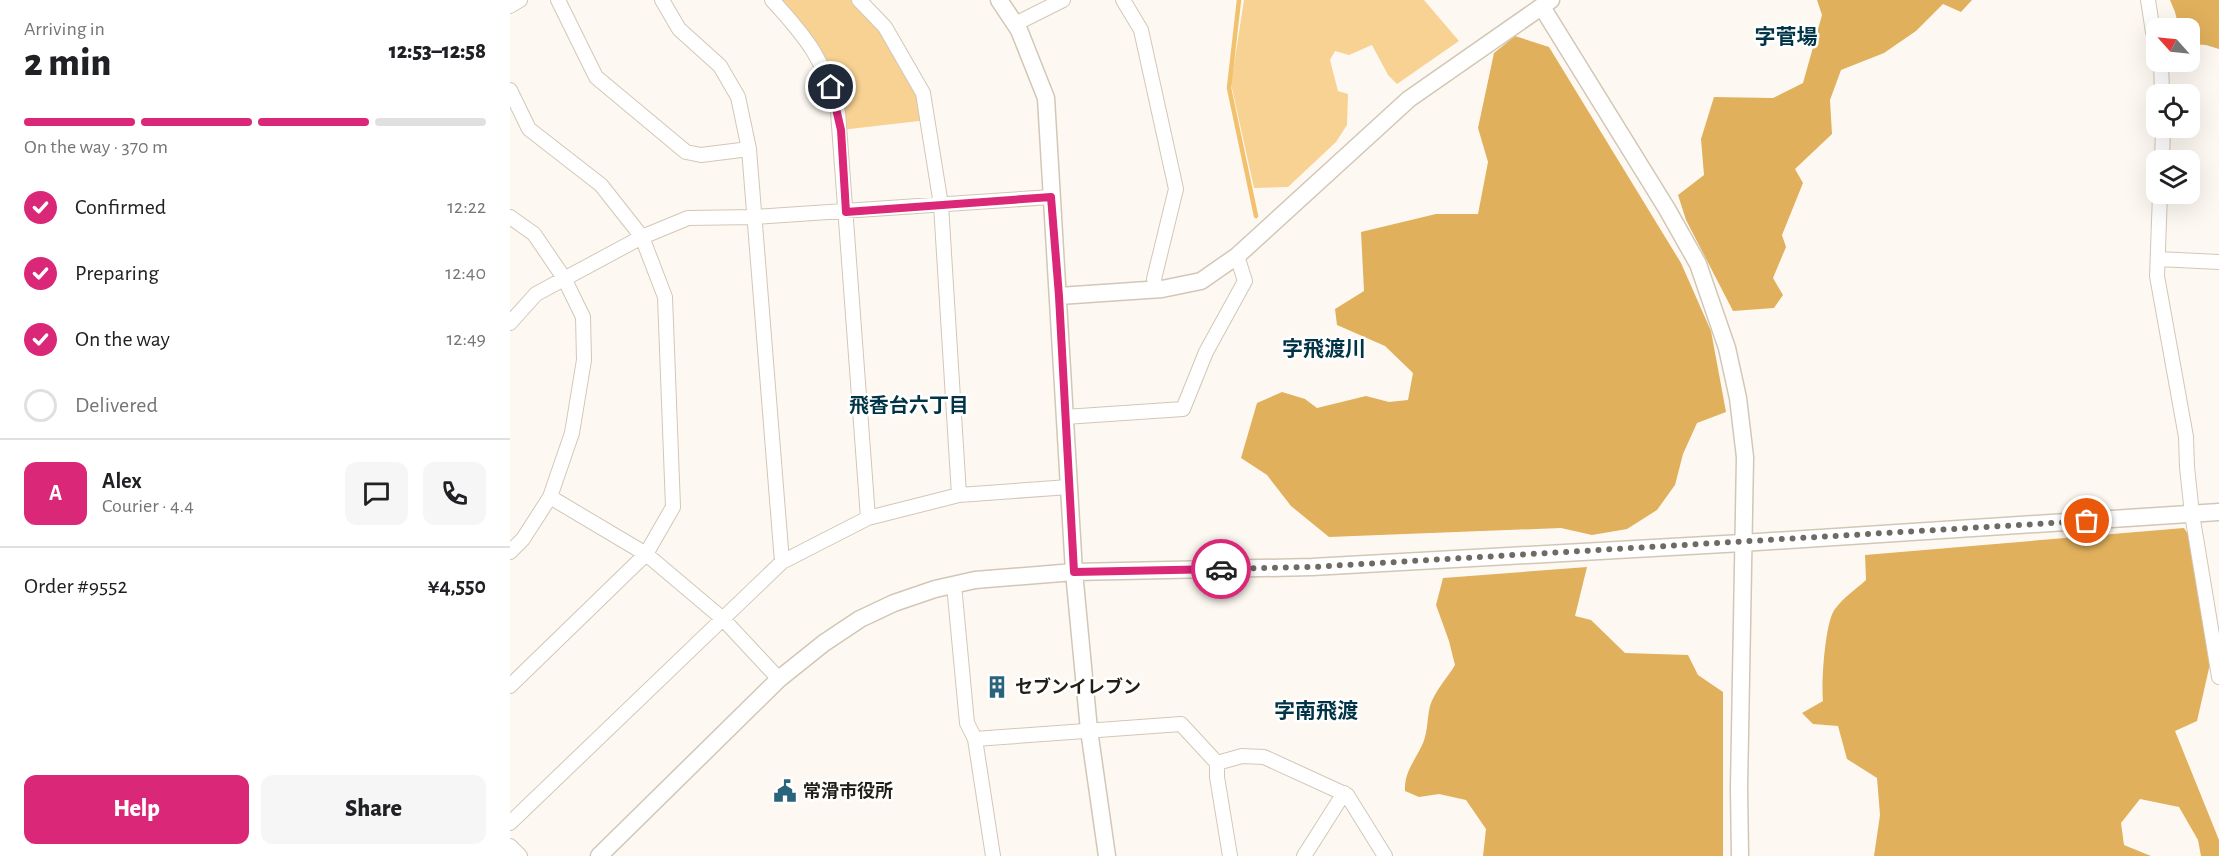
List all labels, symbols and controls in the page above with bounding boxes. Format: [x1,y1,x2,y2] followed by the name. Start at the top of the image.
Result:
[2146,18,2200,72] north arrow
[2146,18,2200,204] map controls
[24,19,105,39] text: Arriving in
[1755,26,1818,48] district label: 字菅場
[389,40,486,62] text: 12:53–12:58
[24,44,111,83] text: 2 min
[805,61,856,112] pin
[814,70,847,103] icon: home
[2146,84,2200,138] button: locate
[24,137,168,157] text: On the way · 370 m
[2146,150,2200,204] button: layers
[24,191,57,224] icon: check
[75,196,166,218] text: Confirmed
[447,197,486,217] text: 12:22
[24,257,57,290] icon: check
[75,262,159,284] text: Preparing
[445,263,486,283] text: 12:40
[24,323,57,356] icon: check
[75,328,170,350] text: On the way
[446,329,486,349] text: 12:49
[1282,338,1366,360] district label: 字飛渡川
[75,394,158,416] text: Delivered
[849,394,969,416] district label: 飛香台六丁目
[345,462,408,525] button: chat
[423,462,486,525] button: phone
[102,470,142,492] text: Alex
[49,482,62,504] text: A
[2061,495,2112,546] pin
[102,496,194,516] text: Courier · 4.4
[2070,504,2103,537] icon: bag
[1191,539,1251,599] courier
[1205,553,1238,586] icon: car
[24,575,127,597] text: Order #9552
[428,575,486,597] text: ¥4,550
[984,674,1010,700] building icon: セブンイレブン
[1015,677,1141,697] place label: セブンイレブン
[1274,700,1358,722] district label: 字南飛渡
[24,775,249,844] button: Help
[261,775,486,844] button: Share
[772,778,798,804] public building icon: 常滑市役所
[803,781,893,801] place label: 常滑市役所

